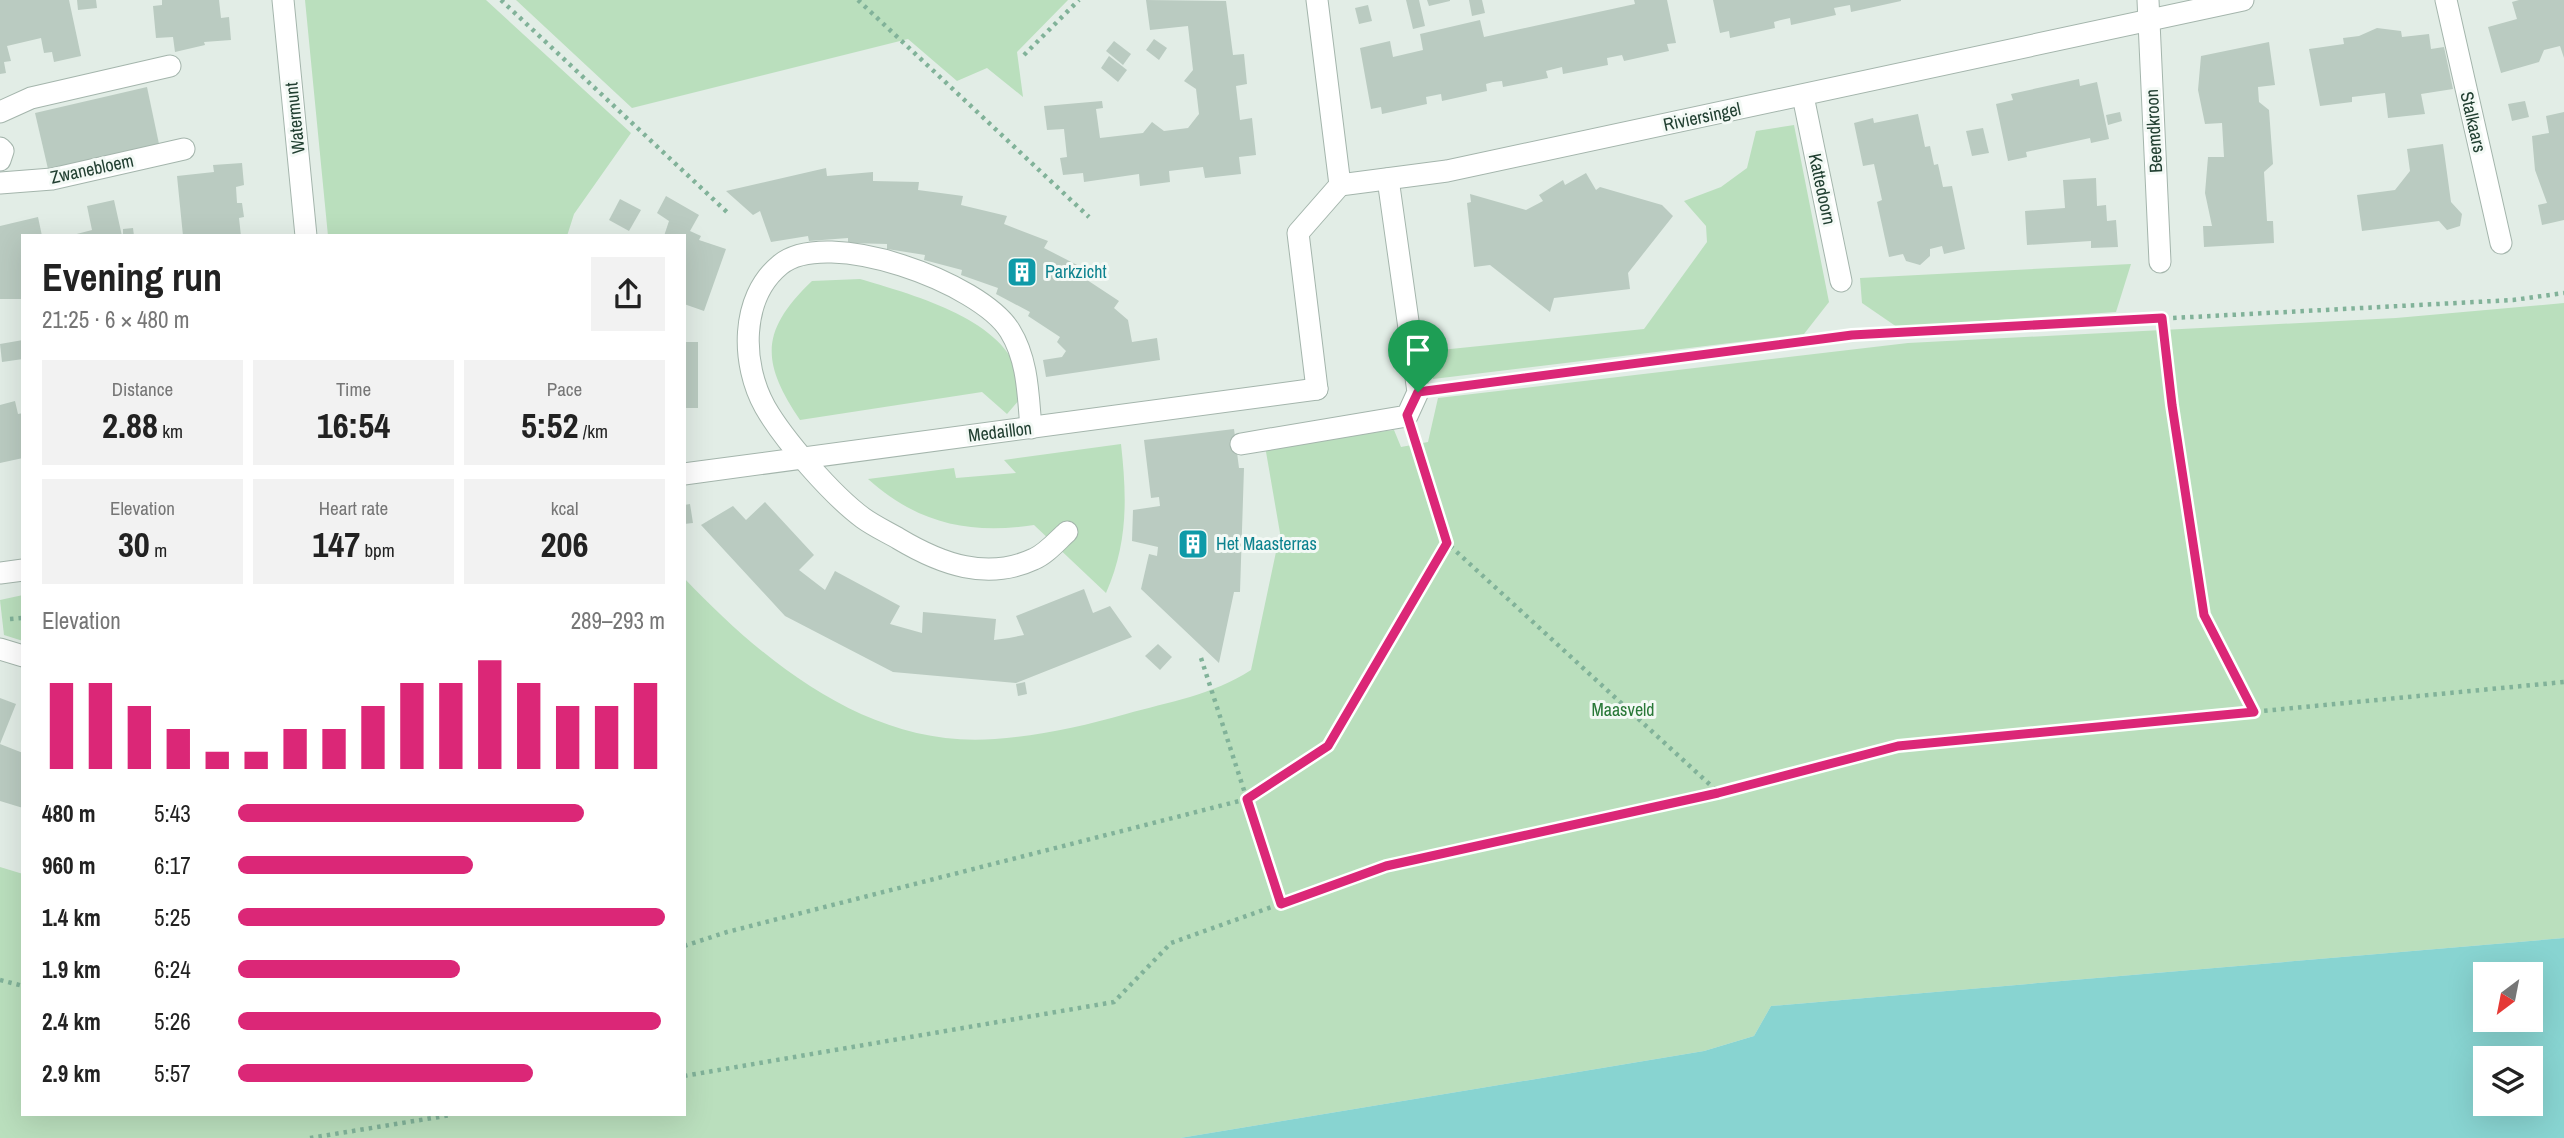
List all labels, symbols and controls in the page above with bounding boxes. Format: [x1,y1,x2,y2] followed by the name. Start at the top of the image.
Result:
[278,81,311,155] street label: Watermunt
[2139,89,2168,173] street label: Beemdkroon
[2454,89,2493,155] street label: Stalkaars
[1661,96,1743,137] street label: Riviersingel
[48,147,136,190] street label: Zwanebloem
[1803,151,1842,227] street label: Kattedoorn
[42,252,222,303] text: Evening run
[1005,255,1039,289] building icon: Parkzicht
[591,257,665,331] button: share
[1045,259,1107,284] place label: Parkzicht
[42,304,189,335] text: 21:25 · 6 × 480 m
[1388,320,1448,392] pin
[1399,331,1437,369] icon: arrive
[112,376,173,402] text: Distance
[336,376,371,402] text: Time
[547,376,582,402] text: Pace
[102,402,158,449] text: 2.88
[317,402,390,449] text: 16:54
[521,402,579,449] text: 5:52
[967,415,1033,448] street label: Medaillon
[158,418,183,444] text: km
[579,418,608,444] text: /km
[110,495,175,521] text: Elevation
[319,495,388,521] text: Heart rate
[551,495,578,521] text: kcal
[118,521,150,568] text: 30
[312,521,360,568] text: 147
[541,521,588,568] text: 206
[1176,527,1210,561] building icon: Het Maasterras
[1216,531,1317,556] place label: Het Maasterras
[150,537,167,563] text: m
[360,537,395,563] text: bpm
[42,605,121,636] text: Elevation
[571,605,665,636] text: 289–293 m
[1591,697,1655,722] park label: Maasveld
[42,798,95,829] text: 480 m
[154,798,191,829] text: 5:43
[42,850,95,881] text: 960 m
[154,850,191,881] text: 6:17
[42,902,101,933] text: 1.4 km
[154,902,191,933] text: 5:25
[42,954,101,985] text: 1.9 km
[154,954,191,985] text: 6:24
[2473,962,2543,1032] north arrow
[2473,962,2543,1116] map controls
[42,1006,101,1037] text: 2.4 km
[154,1006,191,1037] text: 5:26
[2473,1046,2543,1116] button: layers
[42,1058,101,1089] text: 2.9 km
[154,1058,191,1089] text: 5:57

